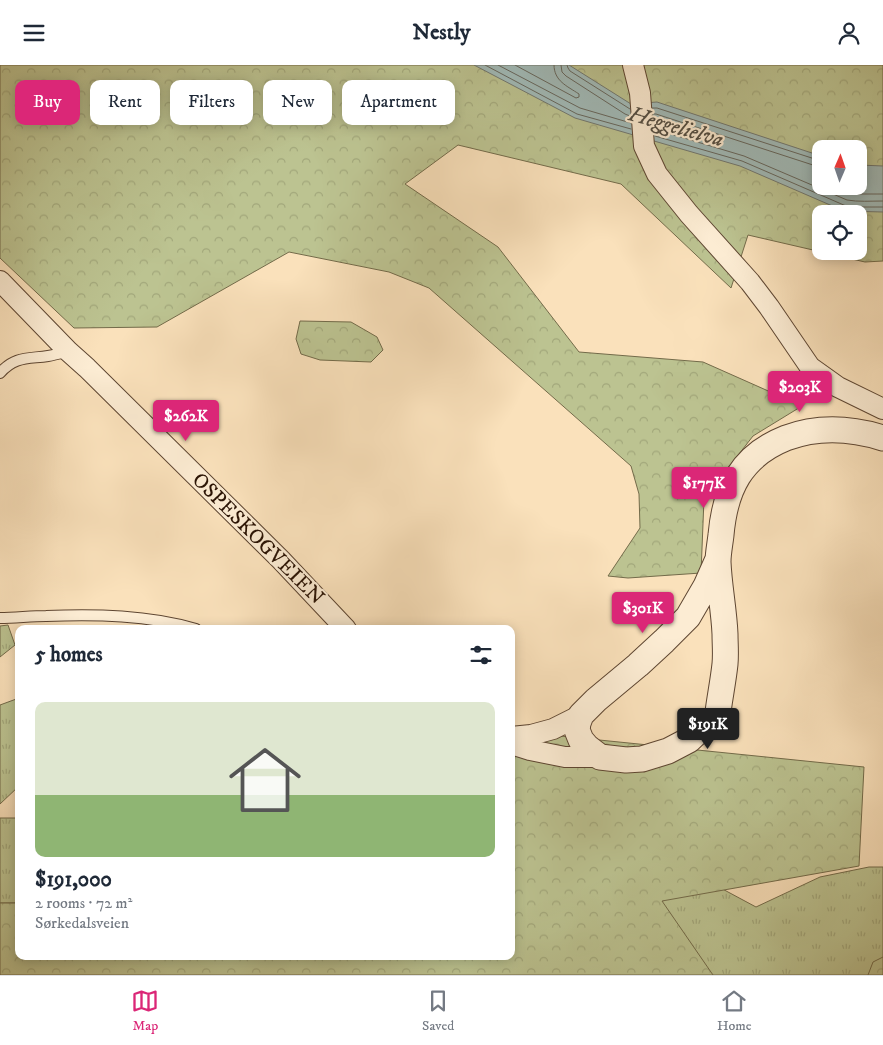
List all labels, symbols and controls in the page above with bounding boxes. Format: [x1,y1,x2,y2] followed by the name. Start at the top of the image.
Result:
[20,19,48,47] icon: menu
[413,19,470,46] text: Nestly
[835,19,863,47] icon: person
[15,80,80,125] chip: Buy
[90,80,160,125] chip: Rent
[170,80,253,125] chip: Filters
[263,80,332,125] chip: New
[342,80,455,125] chip: Apartment
[624,100,727,153] water label: Heggelielva
[812,140,868,195] north arrow
[812,140,867,260] map controls
[812,205,867,260] button: locate
[765,371,835,413] pin: $203K
[779,377,821,397] text: $203K
[151,399,221,442] pin: $262K
[164,406,208,426] text: $262K
[186,467,330,611] street label: OSPESKOGVEIEN
[669,467,739,509] pin: $177K
[683,473,725,493] text: $177K
[608,591,678,634] pin: $301K
[623,598,663,618] text: $301K
[467,641,495,669] icon: filters
[35,642,103,668] text: 5 homes
[673,707,743,750] pin: $191K
[688,714,728,734] text: $191K
[220,735,310,825] icon: home
[35,867,112,893] text: $191,000
[35,893,132,913] text: 2 rooms · 72 m²
[35,913,129,933] text: Sørkedalsveien
[131,987,159,1035] tab: Map
[422,987,454,1035] tab: Saved
[717,987,752,1035] tab: Home

